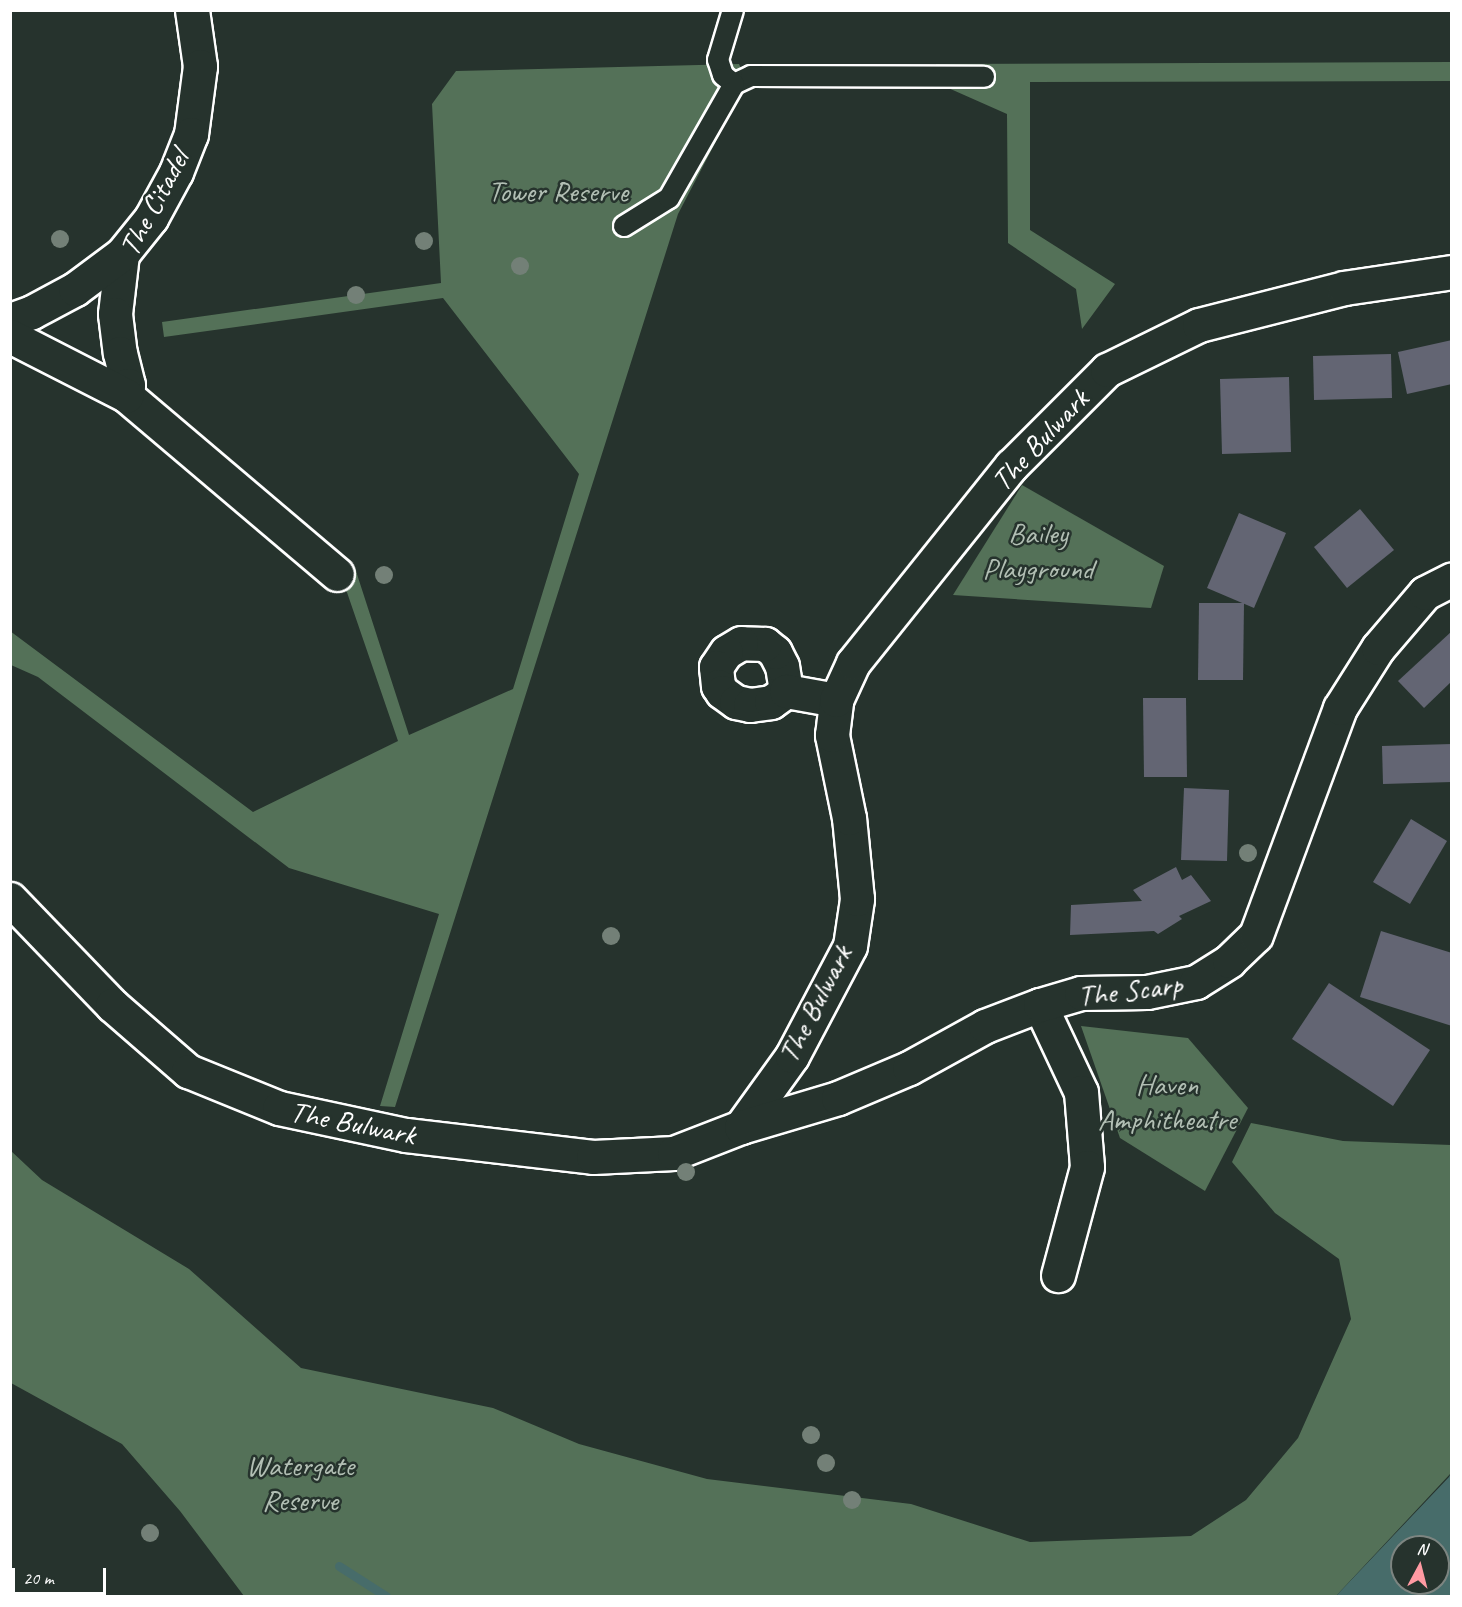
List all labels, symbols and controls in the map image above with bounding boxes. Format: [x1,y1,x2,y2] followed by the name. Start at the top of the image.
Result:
[111,144,197,262] street label: The Citadel
[488,173,628,209] park label: Tower Reserve
[984,381,1096,499] street label: The Bulwark
[982,515,1094,586] park label: Bailey Playground
[770,939,860,1069] street label: The Bulwark
[1076,966,1184,1014] street label: The Scarp
[1098,1066,1236,1136] park label: Haven Amphitheatre
[287,1093,419,1153] street label: The Bulwark
[246,1447,354,1518] park label: Watergate Reserve
[1390,1535,1450,1595] north arrow
[1416,1539,1428,1560] text: N
[15,1556,110,1594] scale bar
[23,1567,54,1589] text: 20 m

